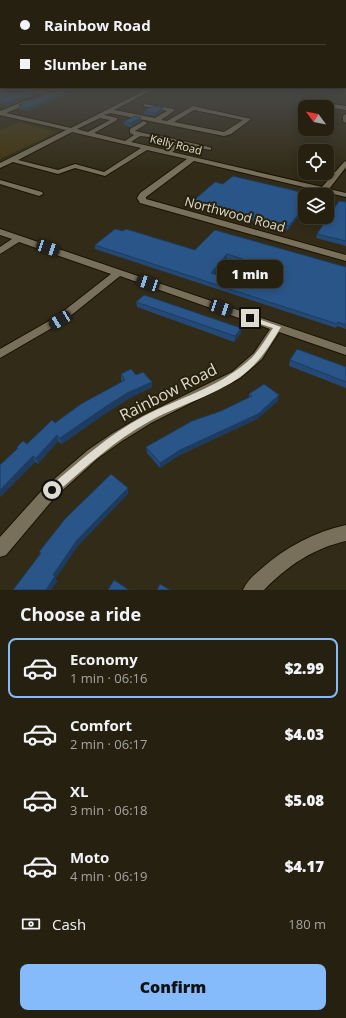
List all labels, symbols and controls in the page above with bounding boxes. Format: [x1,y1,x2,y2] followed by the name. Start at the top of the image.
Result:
[44,15,151,35] text: Rainbow Road
[44,54,147,74] text: Slumber Lane
[298,100,334,136] north arrow
[298,100,334,224] map controls
[148,130,204,158] street label: Kelly Road
[298,144,334,180] button: locate
[298,188,334,224] button: layers
[183,192,287,236] street label: Northwood Road
[35,238,61,258] car
[217,260,283,288] callout: 1 min
[232,265,268,283] text: 1 min
[135,273,161,293] car
[208,298,234,318] car
[47,309,73,331] car
[241,309,259,327] route end
[115,358,221,426] street label: Rainbow Road
[43,481,61,499] route start
[20,602,141,626] text: Choose a ride
[70,649,138,669] text: Economy
[22,650,58,686] icon: car
[285,658,324,678] text: $2.99
[70,669,147,687] text: 1 min · 06:16
[70,715,132,735] text: Comfort
[22,716,58,752] icon: car
[285,724,324,744] text: $4.03
[70,735,147,753] text: 2 min · 06:17
[70,781,88,801] text: XL
[22,782,58,818] icon: car
[285,790,324,810] text: $5.08
[70,801,147,819] text: 3 min · 06:18
[70,847,109,867] text: Moto
[22,848,58,884] icon: car
[285,856,324,876] text: $4.17
[70,867,147,885] text: 4 min · 06:19
[20,913,42,935] icon: cash
[52,914,86,934] text: Cash
[288,915,326,933] text: 180 m
[20,964,326,1010] button: Confirm

